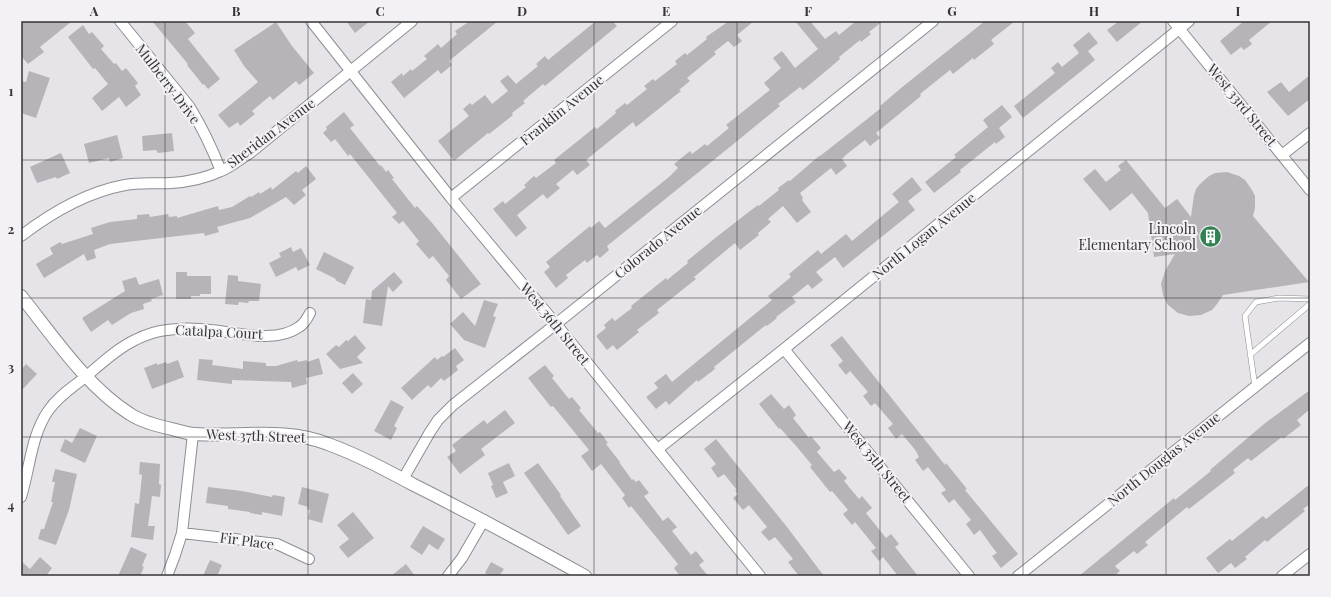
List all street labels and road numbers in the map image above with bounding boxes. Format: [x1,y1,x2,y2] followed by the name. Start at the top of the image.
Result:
[132,40,205,128] street label: Mulberry Drive
[1203,59,1282,151] street label: West 33rd Street
[516,70,607,149] street label: Franklin Avenue
[223,93,319,172] street label: Sheridan Avenue
[868,188,979,283] street label: North Logan Avenue
[610,201,705,283] street label: Colorado Avenue
[516,278,595,370] street label: West 36th Street
[175,320,264,343] street label: Catalpa Court
[1103,407,1224,510] street label: North Douglas Avenue
[838,416,917,507] street label: West 35th Street
[205,424,307,447] street label: West 37th Street
[219,527,275,554] street label: Fir Place

